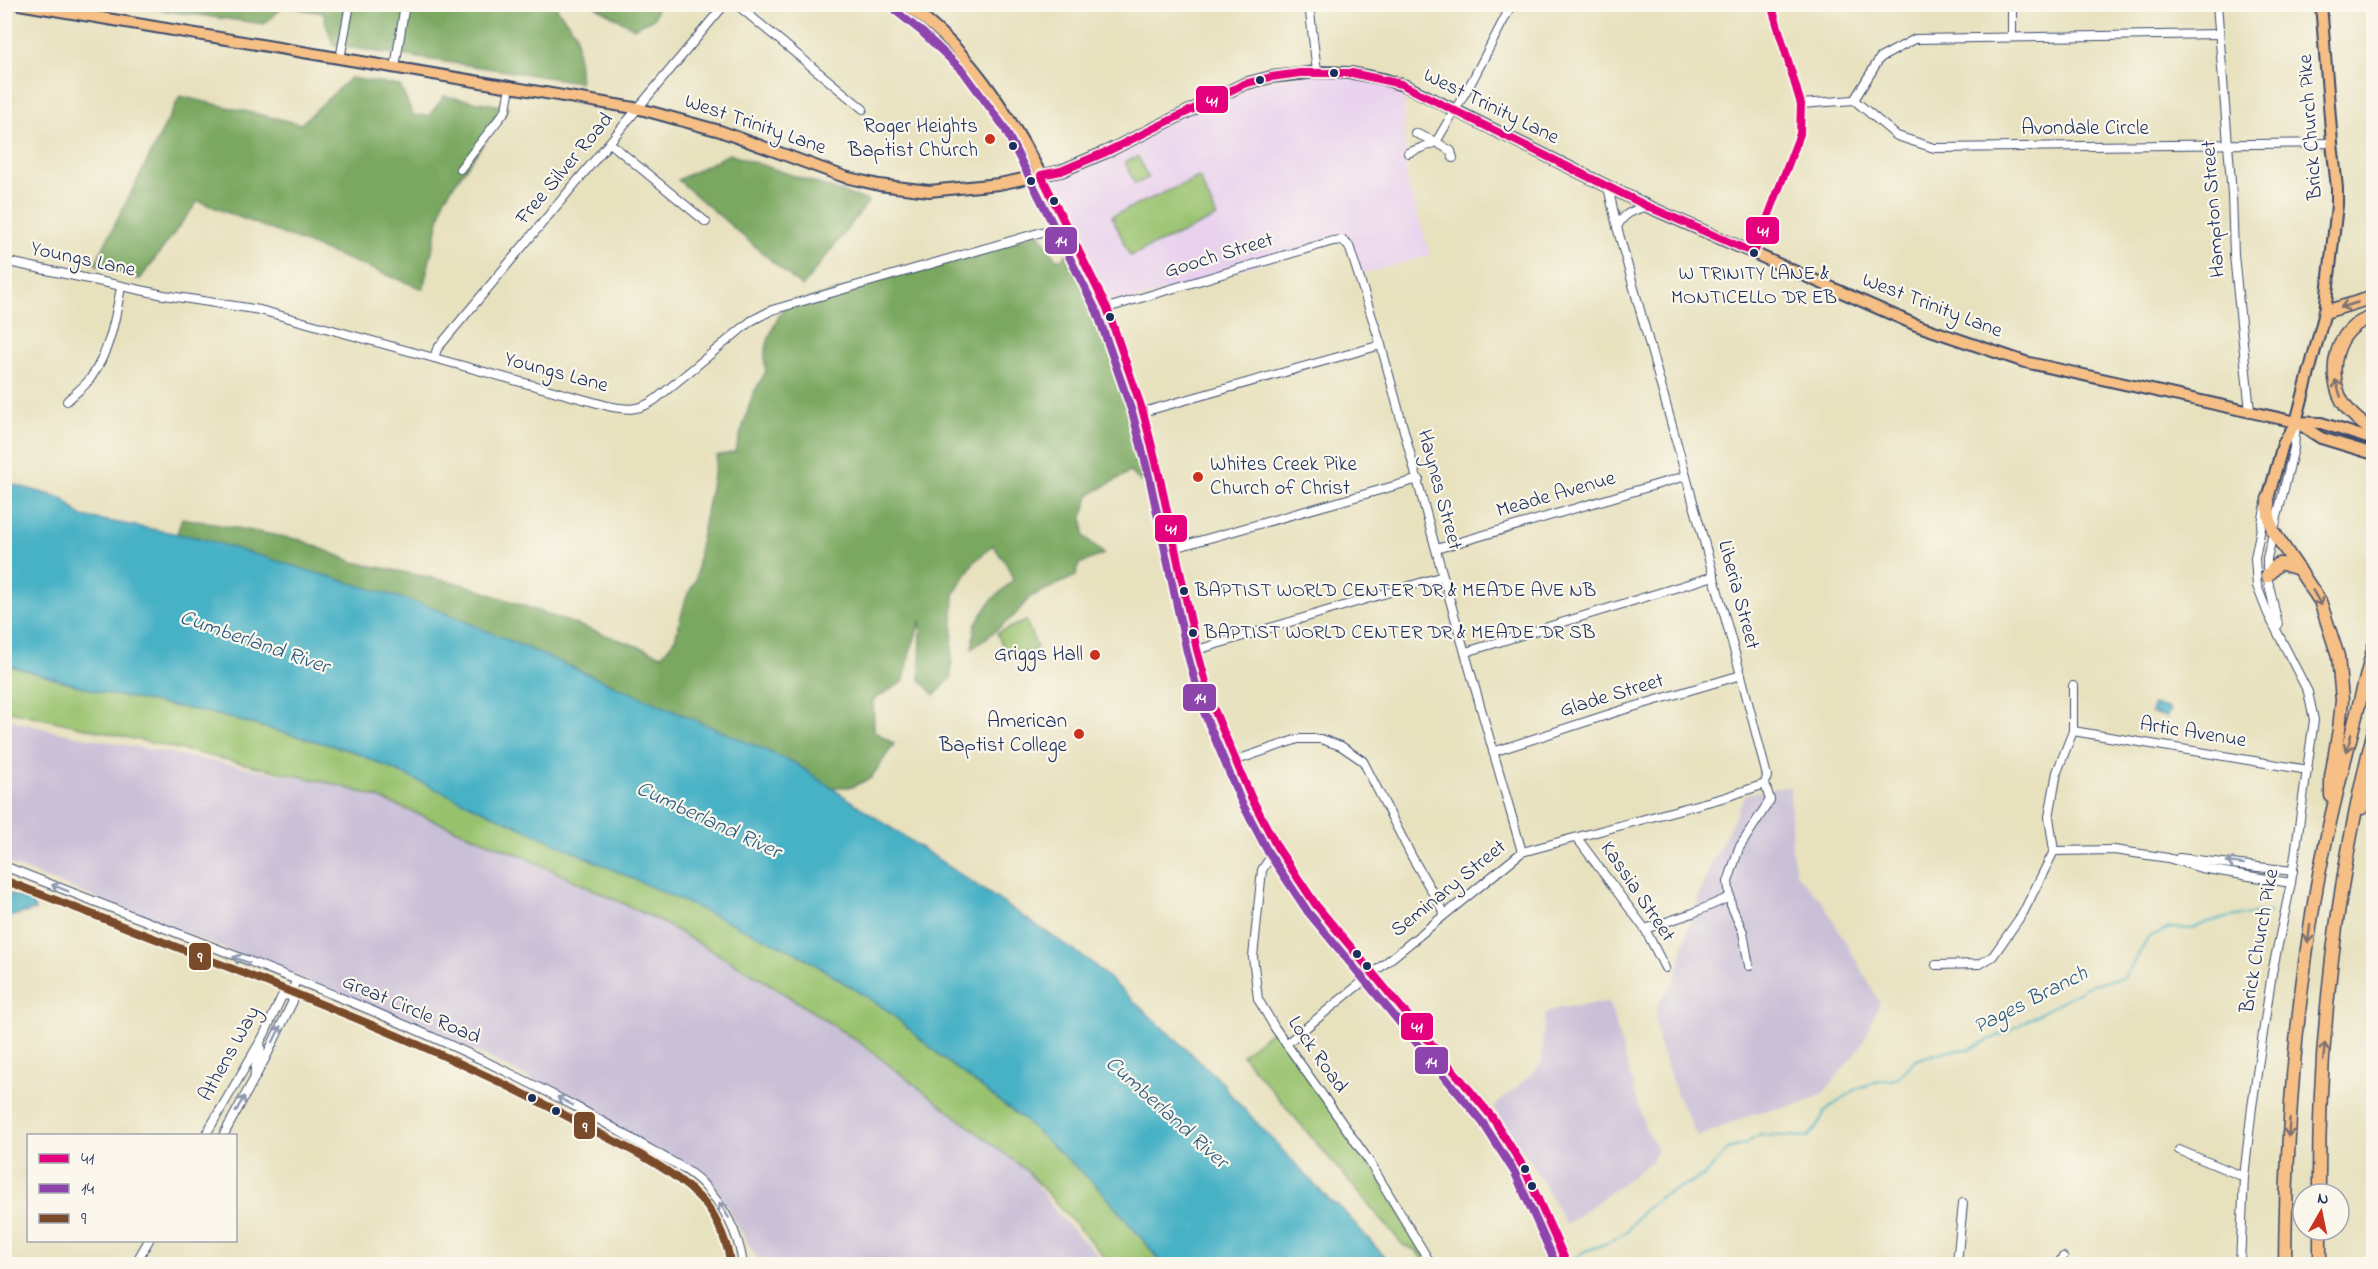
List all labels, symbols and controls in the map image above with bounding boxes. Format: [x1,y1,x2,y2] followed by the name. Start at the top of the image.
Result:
[2291,53,2331,202] street label: Brick Church Pike
[1417,61,1565,155] street label: West Trinity Lane
[1328,67,1340,79] unlabelled marker
[1254,74,1266,86] unlabelled marker
[1195,85,1229,114] line badge: 41
[679,87,830,165] street label: West Trinity Lane
[1205,90,1219,114] text: 41
[508,106,621,233] street label: Free Silver Road
[847,112,978,166] place label: Roger Heights Baptist Church
[2021,114,2149,144] street label: Avondale Circle
[983,132,997,146] marker: Roger Heights Baptist Church
[2194,139,2234,279] street label: Hampton Street
[1007,140,1019,152] unlabelled marker
[1025,175,1037,187] unlabelled marker
[1048,195,1060,207] unlabelled marker
[1745,216,1780,245] line badge: 41
[1756,220,1770,244] text: 41
[1161,225,1277,287] street label: Gooch Street
[1044,226,1078,255] line badge: 14
[1055,230,1067,254] text: 14
[27,234,139,288] street label: Youngs Lane
[1748,247,1760,259] marker: W TRINITY LANE & MONTICELLO DR EB
[1671,260,1837,313] place label: W TRINITY LANE & MONTICELLO DR EB
[1857,265,2007,349] street label: West Trinity Lane
[2340,300,2359,311] one-way arrow
[1104,311,1116,323] unlabelled marker
[500,345,612,403] street label: Youngs Lane
[2332,379,2343,398] one-way arrow
[1407,426,1470,554] street label: Haynes Street
[1210,450,1358,504] place label: Whites Creek Pike Church of Christ
[1493,464,1620,526] street label: Meade Avenue
[1191,470,1205,484] marker: Whites Creek Pike Church of Christ
[1154,514,1188,543] line badge: 41
[1164,518,1178,542] text: 41
[1709,537,1767,653] street label: Liberia Street
[1194,577,1596,606] place label: BAPTIST WORLD CENTER DR & MEADE AVE NB
[1178,585,1190,597] marker: BAPTIST WORLD CENTER DR & MEADE AVE NB
[2311,589,2323,606] one-way arrow
[175,602,336,685] water label: Cumberland River
[1203,619,1595,648] place label: BAPTIST WORLD CENTER DR & MEADE DR SB
[1187,627,1199,639] marker: BAPTIST WORLD CENTER DR & MEADE DR SB
[994,640,1083,672] place label: Griggs Hall
[1088,648,1102,662] marker: Griggs Hall
[1556,666,1668,726] street label: Glade Street
[1182,683,1217,712] line badge: 14
[1194,687,1206,711] text: 14
[938,707,1068,763] place label: American Baptist College
[2137,710,2249,756] street label: Artic Avenue
[1072,727,1086,741] marker: American Baptist College
[2343,733,2355,752] one-way arrow
[630,773,788,870] water label: Cumberland River
[1385,833,1514,947] street label: Seminary Street
[1592,835,1682,949] street label: Kassia Street
[2225,858,2245,869] one-way arrow
[2232,866,2288,1016] street label: Brick Church Pike
[51,882,70,893] one-way arrow
[2304,924,2315,943] one-way arrow
[188,942,212,971] line badge: 9
[197,946,203,970] text: 9
[1351,948,1363,960] unlabelled marker
[233,954,251,965] one-way arrow
[1968,958,2094,1043] water label: Pages Branch
[1361,960,1373,972] unlabelled marker
[337,967,485,1053] street label: Great Circle Road
[191,1001,270,1108] street label: Athens Way
[1279,1010,1355,1100] street label: Lock Road
[1400,1012,1434,1041] line badge: 41
[1410,1016,1424,1040] text: 41
[272,1025,284,1043] one-way arrow
[2318,1042,2329,1062] one-way arrow
[1414,1046,1449,1075] line badge: 14
[1097,1049,1237,1179] water label: Cumberland River
[1425,1051,1437,1075] text: 14
[526,1092,538,1104] unlabelled marker
[556,1095,574,1106] one-way arrow
[234,1096,246,1113] one-way arrow
[550,1105,562,1117] unlabelled marker
[573,1111,596,1140] line badge: 9
[582,1116,588,1140] text: 9
[2284,1117,2295,1137] one-way arrow
[27,1134,237,1242] legend
[81,1147,94,1173] text: 41
[1519,1163,1531,1175] unlabelled marker
[81,1177,95,1203] text: 14
[1526,1180,1538,1192] unlabelled marker
[2291,1182,2351,1242] north arrow
[2316,1186,2330,1212] text: N
[717,1202,729,1219] one-way arrow
[81,1207,87,1233] text: 9

